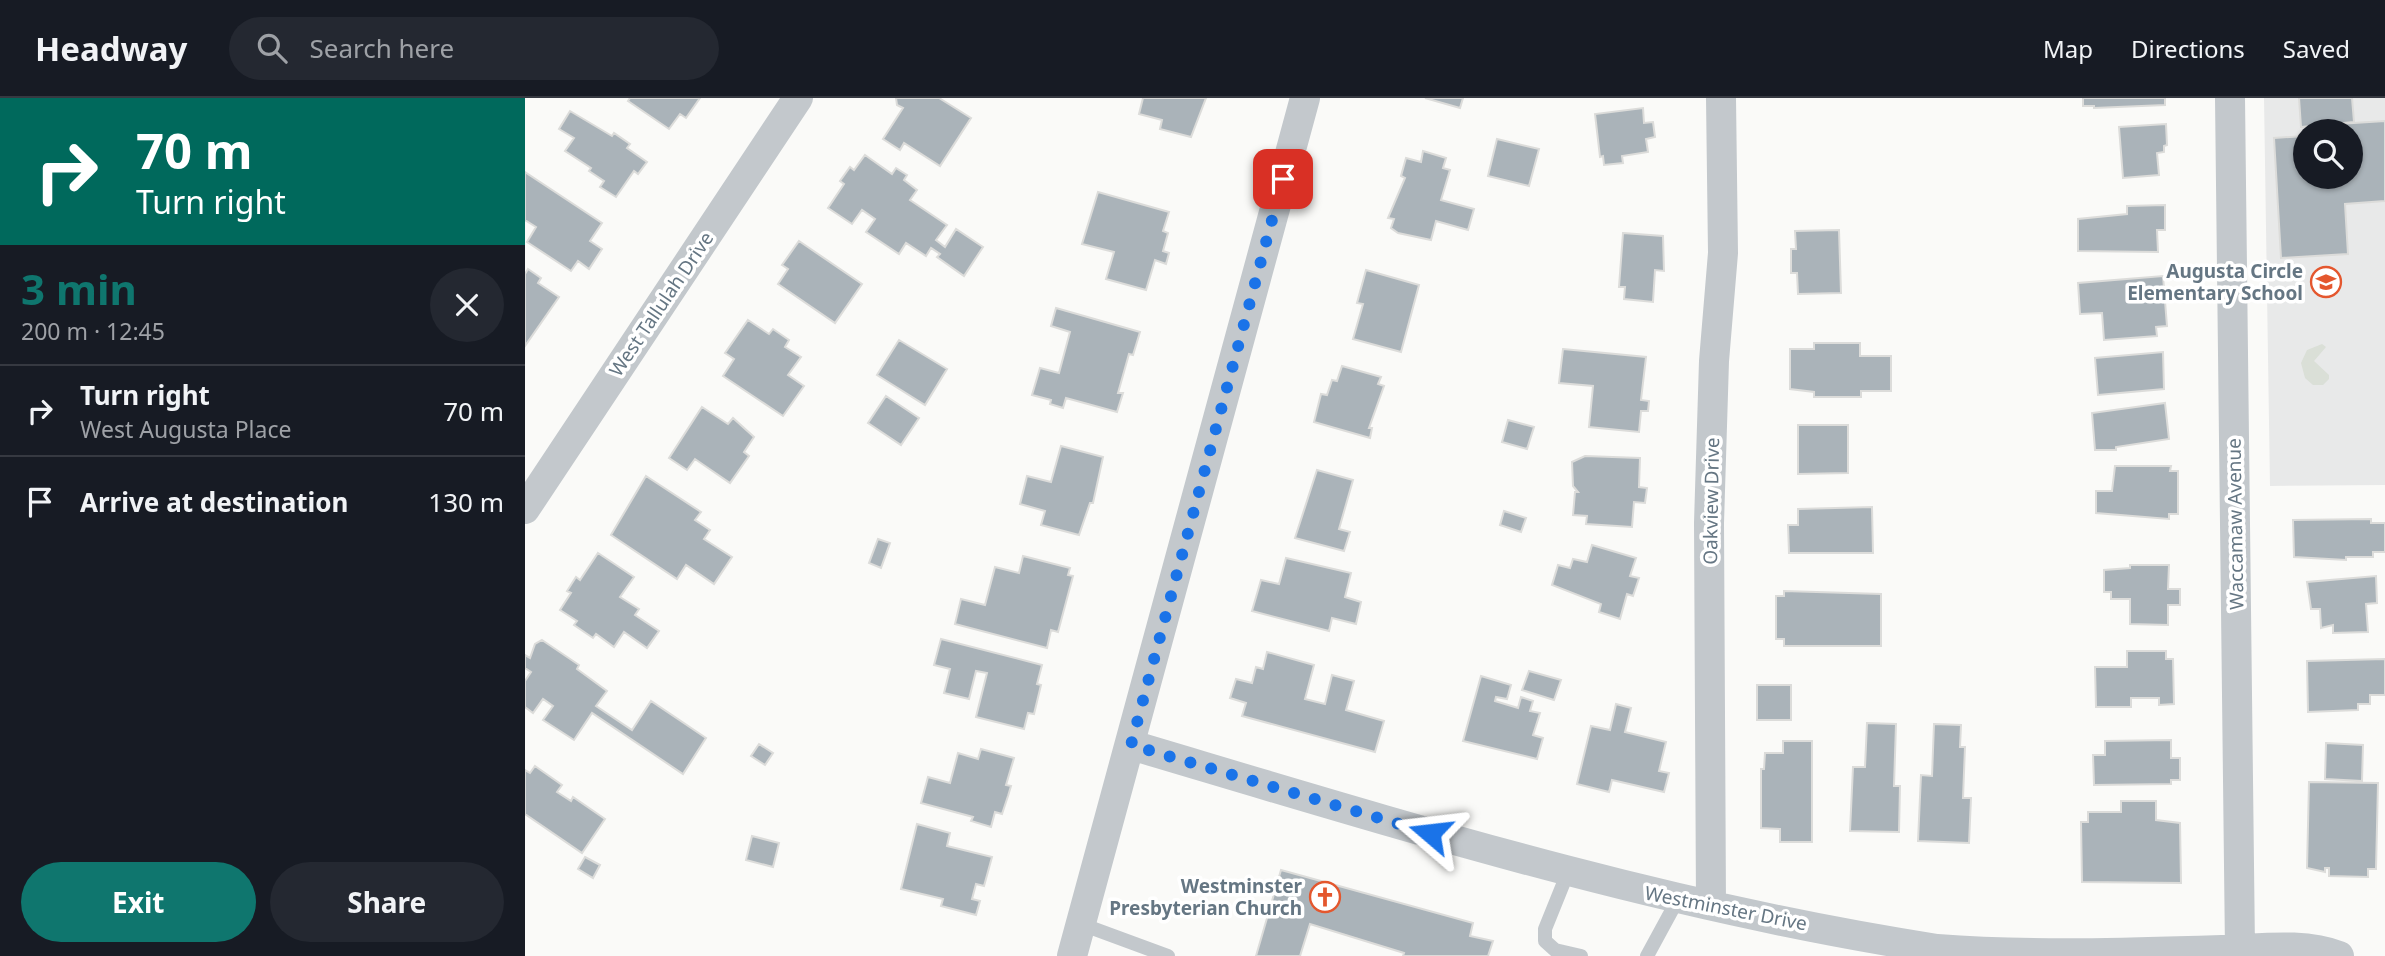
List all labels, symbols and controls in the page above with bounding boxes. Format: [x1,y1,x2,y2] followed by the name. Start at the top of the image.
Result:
[229,17,719,80] search box
[35,26,187,71] text: Headway
[253,29,291,67] icon: search
[309,30,454,66] text: Search here
[2043,32,2093,65] text: Map
[2131,32,2245,65] text: Directions
[2283,32,2350,65] text: Saved
[136,117,253,183] text: 70 m
[2293,119,2363,189] map controls
[2293,119,2363,189] button: search
[21,126,112,217] icon: right
[1253,149,1313,209] pin
[1264,160,1302,198] icon: arrive
[136,180,286,223] text: Turn right
[603,227,719,381] street label: West Tallulah Drive
[2127,258,2303,306] place label: Augusta Circle Elementary School
[21,260,137,317] text: 3 min
[2309,265,2343,299] school or university icon: Augusta Circle Elementary School
[430,268,504,342] button: close
[21,315,165,347] text: 200 m · 12:45
[80,377,210,413] text: Turn right
[21,392,59,430] icon: right
[443,393,504,429] text: 70 m
[80,413,291,445] text: West Augusta Place
[1697,437,1725,565] street label: Oakview Drive
[2221,438,2249,610] street label: Waccamaw Avenue
[21,483,59,521] icon: arrive
[80,484,349,520] text: Arrive at destination
[428,484,504,520] text: 130 m
[1393,796,1467,870] position arrow
[21,862,256,942] button: Exit
[270,862,504,942] button: Share
[1109,873,1303,921] place label: Westminster Presbyterian Church
[1308,880,1342,914] church icon: Westminster Presbyterian Church
[1643,880,1809,936] street label: Westminster Drive

